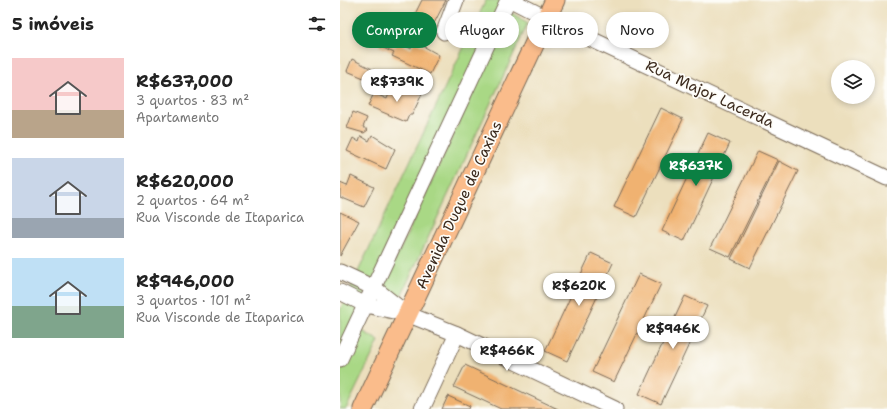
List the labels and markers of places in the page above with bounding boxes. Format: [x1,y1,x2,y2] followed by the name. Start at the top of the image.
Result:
[364,69,430,103] pin: R$739K
[663,153,729,187] pin: R$637K
[546,273,612,307] pin: R$620K
[640,316,706,350] pin: R$946K
[474,338,540,372] pin: R$466K

